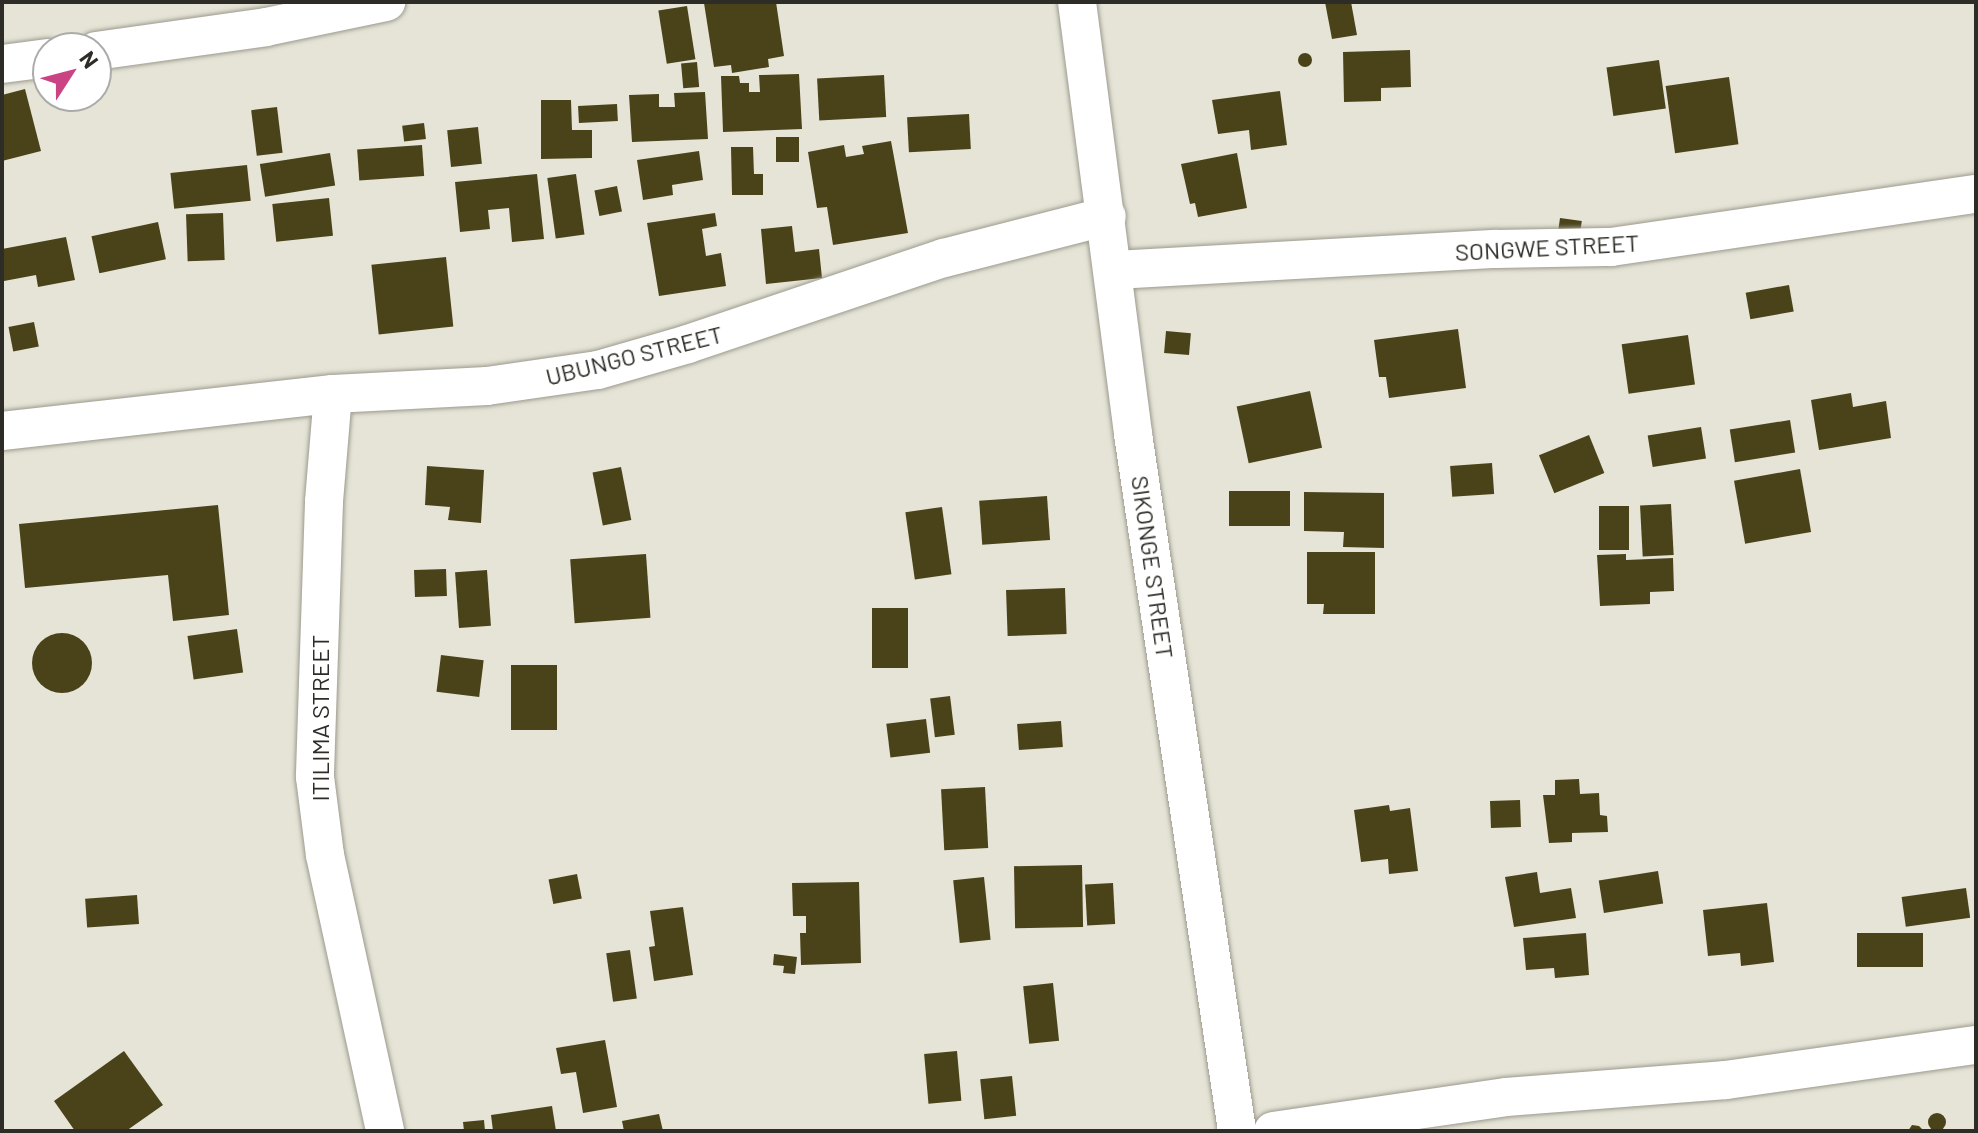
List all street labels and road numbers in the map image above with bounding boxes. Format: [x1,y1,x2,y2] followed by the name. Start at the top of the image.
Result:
[1454,228,1640,266] street label: SONGWE STREET
[543,319,725,391] street label: UBUNGO STREET
[1126,474,1180,660] street label: SIKONGE STREET
[306,634,334,802] street label: ITILIMA STREET

